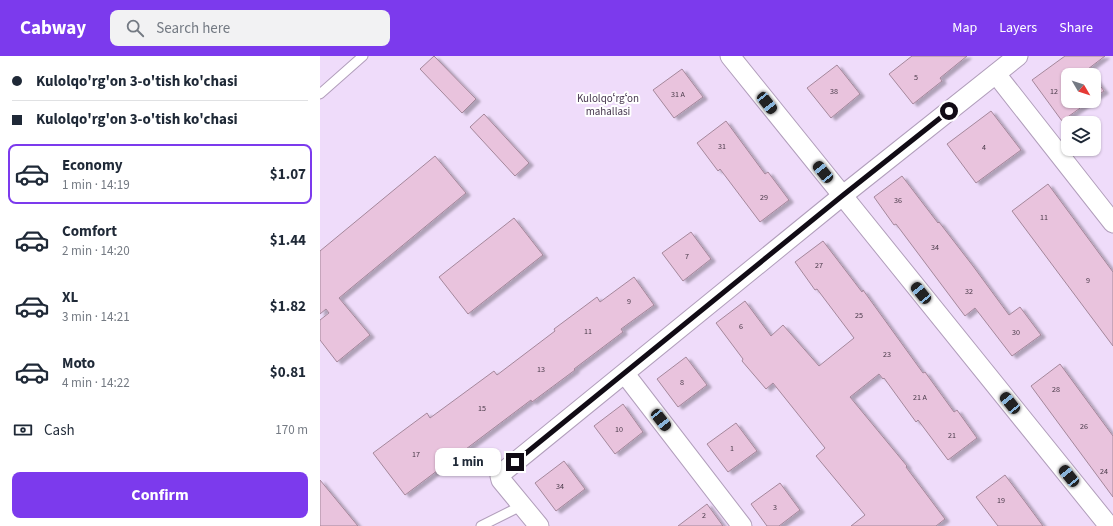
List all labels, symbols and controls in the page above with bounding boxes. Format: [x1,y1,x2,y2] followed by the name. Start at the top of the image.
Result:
[110,10,390,46] search box
[20,15,86,42] text: Cabway
[124,17,146,39] icon: search
[156,18,230,39] text: Search here
[952,18,977,38] text: Map
[999,18,1037,38] text: Layers
[1059,18,1093,38] text: Share
[1061,68,1101,108] north arrow
[1061,68,1101,156] map controls
[36,71,238,92] text: Kulolqo'rg'on 3-o'tish ko'chasi
[914,72,918,83] house number: 5
[830,86,838,97] house number: 38
[1050,86,1058,97] house number: 12
[671,89,686,100] house number: 31 A
[755,90,779,116] car
[577,91,639,119] district label: Kulolqoʻrgʻon mahallasi
[940,102,958,120] route start
[36,109,238,130] text: Kulolqo'rg'on 3-o'tish ko'chasi
[1061,116,1101,156] button: layers
[718,141,726,152] house number: 31
[982,142,986,153] house number: 4
[62,155,123,176] text: Economy
[14,156,50,192] icon: car
[811,159,835,185] car
[270,164,306,185] text: $1.07
[62,176,130,194] text: 1 min · 14:19
[760,192,768,203] house number: 29
[894,195,902,206] house number: 36
[1040,212,1048,223] house number: 11
[62,221,117,242] text: Comfort
[14,222,50,258] icon: car
[270,230,306,251] text: $1.44
[62,242,130,260] text: 2 min · 14:20
[931,242,939,253] house number: 34
[685,251,689,262] house number: 7
[815,260,823,271] house number: 27
[1086,275,1090,286] house number: 9
[909,280,933,306] car
[965,286,973,297] house number: 32
[62,287,78,308] text: XL
[14,288,50,324] icon: car
[270,296,306,317] text: $1.82
[627,296,631,307] house number: 9
[62,308,130,326] text: 3 min · 14:21
[855,310,863,321] house number: 25
[739,321,743,332] house number: 6
[584,326,592,337] house number: 11
[1012,327,1020,338] house number: 30
[883,349,891,360] house number: 23
[62,353,95,374] text: Moto
[14,354,50,390] icon: car
[270,362,306,383] text: $0.81
[537,364,545,375] house number: 13
[62,374,130,392] text: 4 min · 14:22
[680,377,684,388] house number: 8
[1052,384,1060,395] house number: 28
[998,390,1022,416] car
[913,392,928,403] house number: 21 A
[478,403,486,414] house number: 15
[649,407,673,433] car
[12,419,34,441] icon: cash
[44,420,75,441] text: Cash
[275,421,308,439] text: 170 m
[1080,421,1088,432] house number: 26
[615,424,623,435] house number: 10
[948,430,956,441] house number: 21
[730,443,734,454] house number: 1
[435,448,501,476] callout: 1 min
[412,449,420,460] house number: 17
[452,453,484,471] text: 1 min
[506,453,524,471] route end
[1057,463,1081,489] car
[1100,466,1108,477] house number: 24
[12,472,308,518] button: Confirm
[556,481,564,492] house number: 34
[997,495,1005,506] house number: 19
[773,502,777,513] house number: 3
[702,510,706,521] house number: 2

